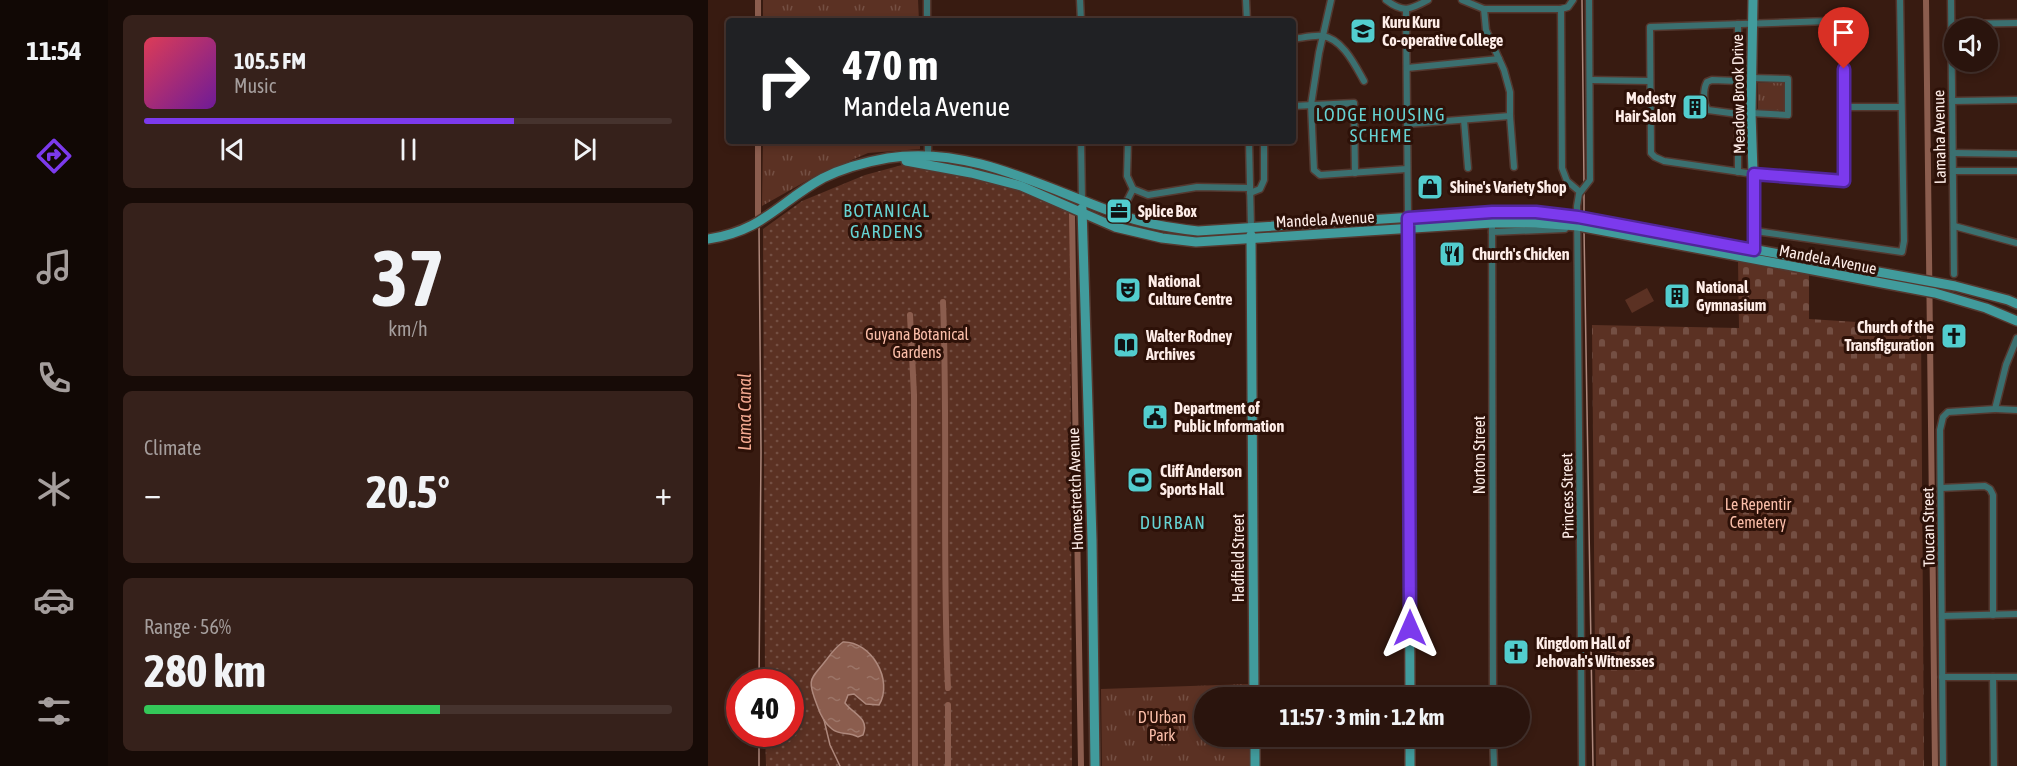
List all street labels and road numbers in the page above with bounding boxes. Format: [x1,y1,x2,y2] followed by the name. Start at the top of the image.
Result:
[1728,34,1748,154] street label: Meadow Brook Drive
[1929,90,1949,184] street label: Lamaha Avenue
[1275,207,1375,231] street label: Mandela Avenue
[1778,241,1878,277] street label: Mandela Avenue
[1470,415,1488,494] street label: Norton Street
[1064,427,1086,551] street label: Homestretch Avenue
[1557,453,1577,539] street label: Princess Street
[1918,487,1938,567] street label: Toucan Street
[1229,513,1247,602] street label: Hadfield Street

